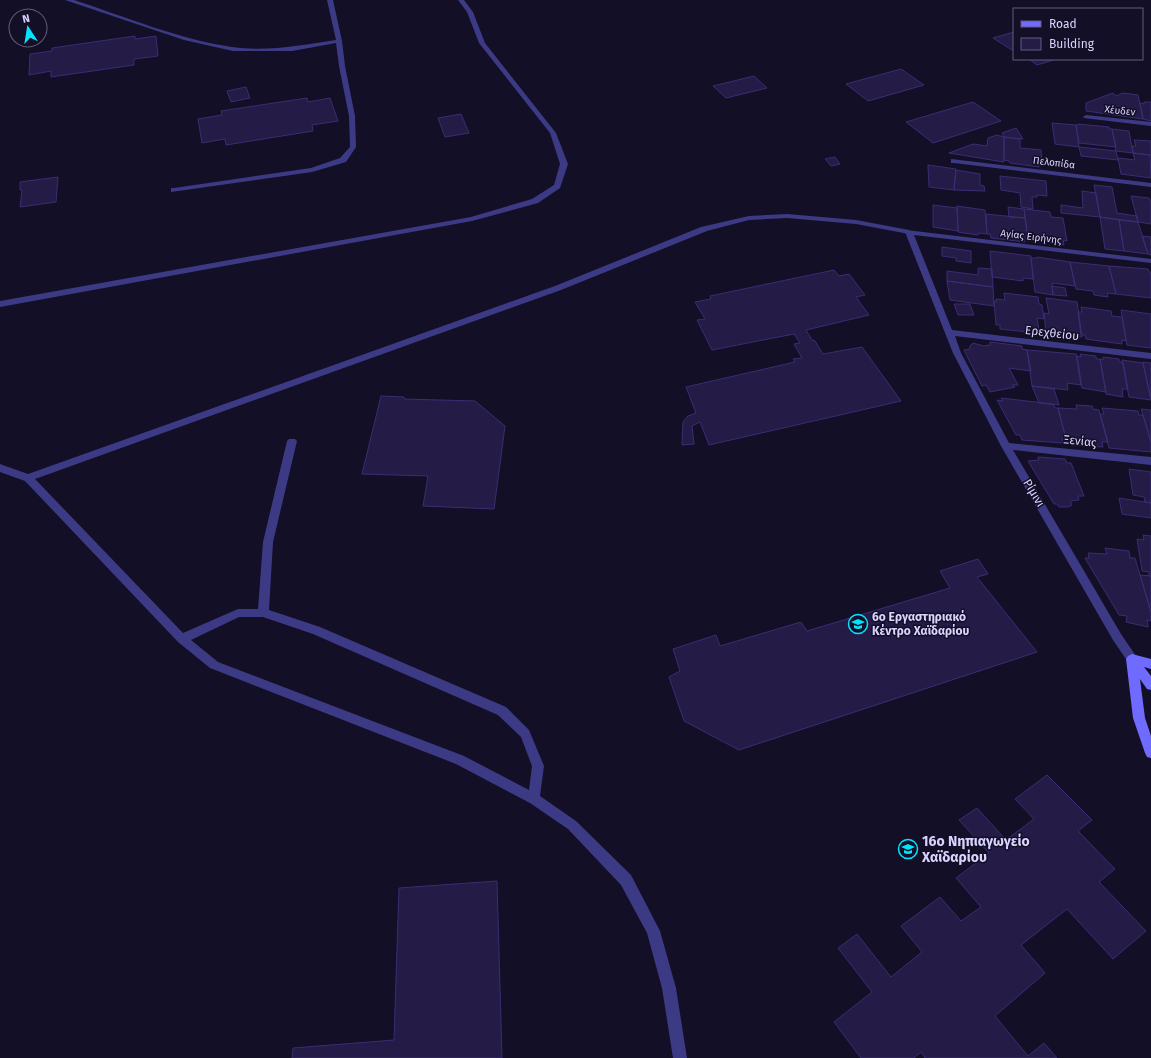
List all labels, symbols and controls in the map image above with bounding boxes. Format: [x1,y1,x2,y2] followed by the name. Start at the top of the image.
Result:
[8,8,48,48] north arrow
[1013,8,1143,60] legend
[21,12,31,26] text: N
[1049,17,1077,31] text: Road
[1049,37,1095,51] text: Building
[1104,102,1136,119] street label: Χέυδεν
[1032,153,1076,172] street label: Πελοπίδα
[1000,226,1063,247] street label: Αγίας Ειρήνης
[1024,323,1080,343] street label: Ερεχθείου
[1063,432,1098,450] street label: Ξενίας
[1020,477,1048,509] street label: Ρίμινι
[872,609,970,638] place label: 6ο Εργαστηριακό Κέντρο Χαϊδαρίου
[847,613,869,635] school or university icon: 6ο Εργαστηριακό Κέντρο Χαϊδαρίου
[921,833,1030,866] place label: 16ο Νηπιαγωγείο Χαϊδαρίου
[897,838,919,860] school or university icon: 16ο Νηπιαγωγείο Χαϊδαρίου

